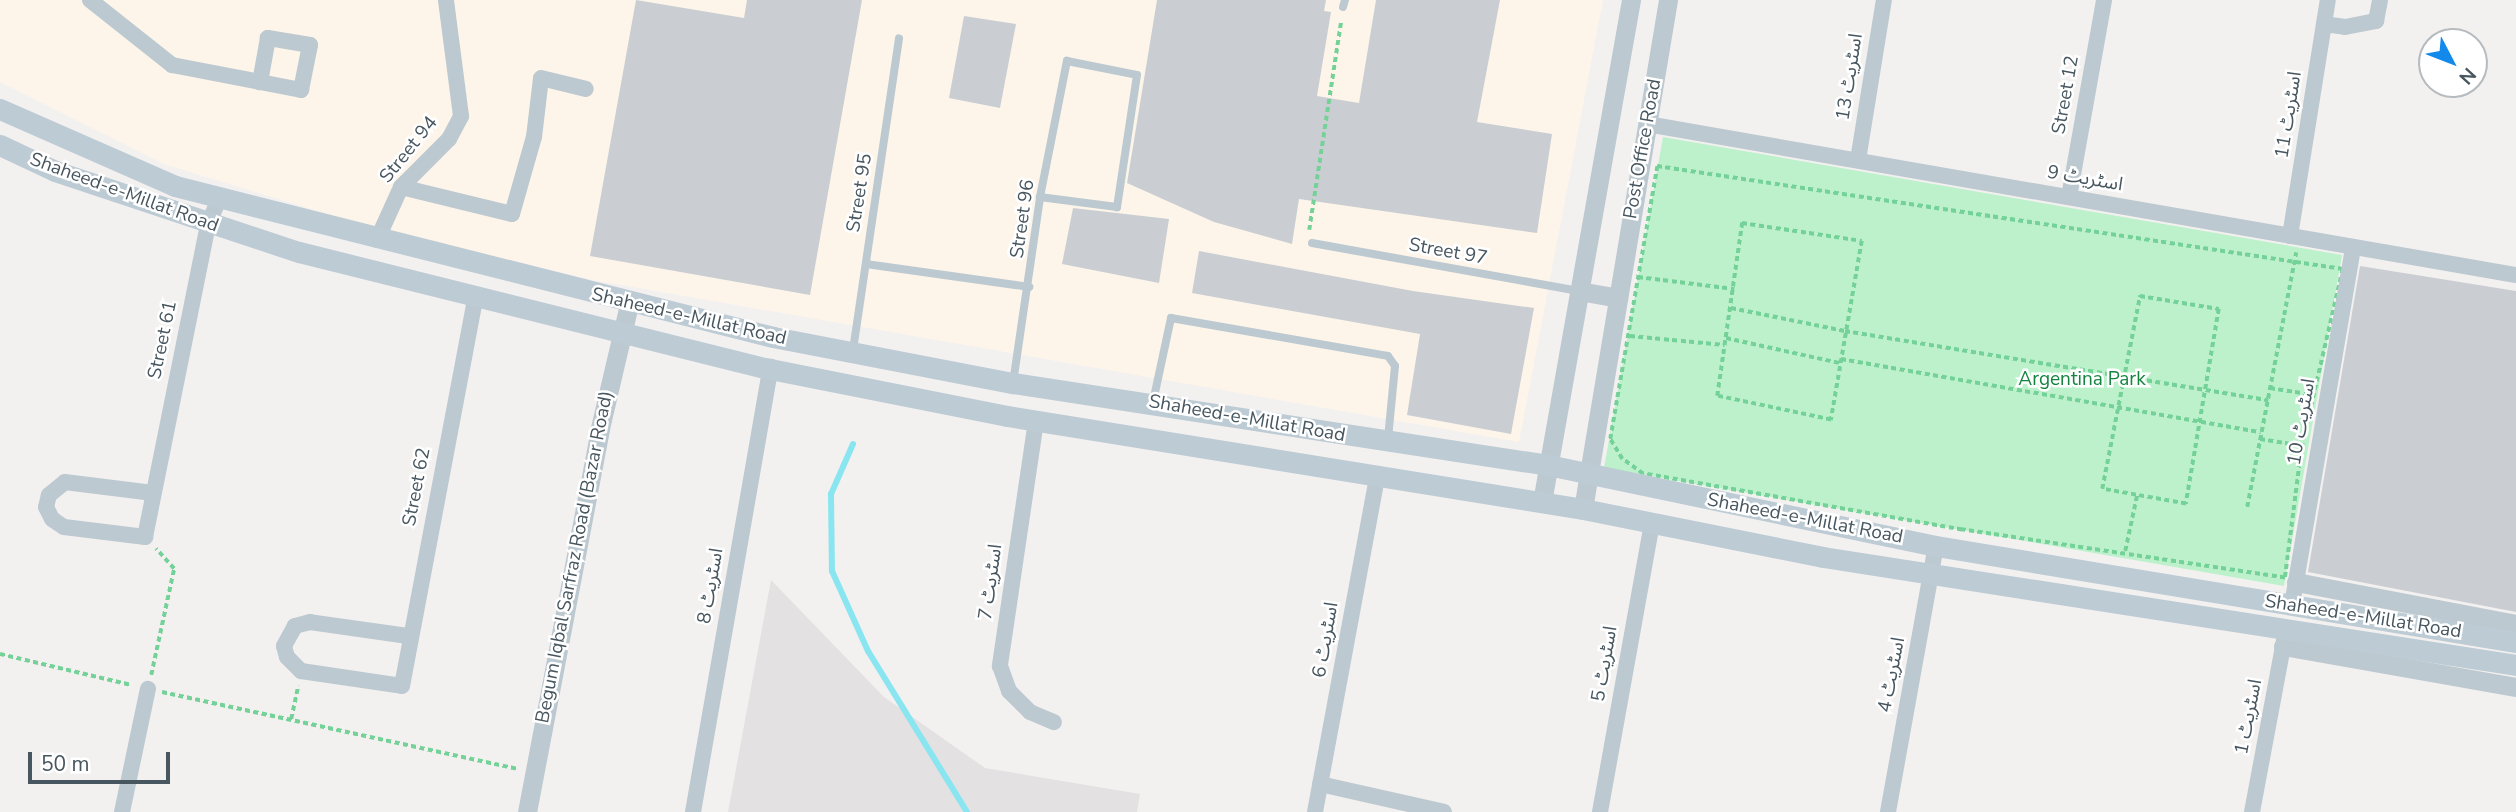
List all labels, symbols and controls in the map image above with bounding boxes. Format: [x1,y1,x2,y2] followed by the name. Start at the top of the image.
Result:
[2418,28,2488,98] north arrow
[1832,32,1868,122] street label: اسٹریٹ 13
[2048,54,2084,136] street label: Street 12
[2453,62,2482,90] text: N
[2271,70,2307,160] street label: اسٹریٹ 11
[1619,77,1667,221] street label: Post Office Road
[375,112,443,188] street label: Street 94
[27,148,221,238] street label: Shaheed-e-Millat Road
[843,152,877,234] street label: Street 95
[2046,161,2124,197] street label: اسٹریٹ 9
[1006,178,1040,260] street label: Street 96
[1407,234,1489,270] street label: Street 97
[589,284,789,350] street label: Shaheed-e-Millat Road
[144,299,182,381] street label: Street 61
[2018,369,2146,391] park label: Argentina Park
[2283,377,2321,467] street label: اسٹریٹ 10
[532,389,618,725] street label: Begum Iqbal Sarfraz Road (Bazar Road)
[1147,390,1347,448] street label: Shaheed-e-Millat Road
[398,446,436,528] street label: Street 62
[1705,489,1905,549] street label: Shaheed-e-Millat Road
[974,543,1008,621] street label: اسٹریٹ 7
[693,547,729,625] street label: اسٹریٹ 8
[2263,590,2463,644] street label: Shaheed-e-Millat Road
[1308,601,1344,679] street label: اسٹریٹ 6
[1587,625,1623,703] street label: اسٹریٹ 5
[1874,635,1910,715] street label: اسٹریٹ 4
[2231,677,2267,757] street label: اسٹریٹ 1
[32,738,173,782] scale bar
[41,750,90,778] text: 50 m

